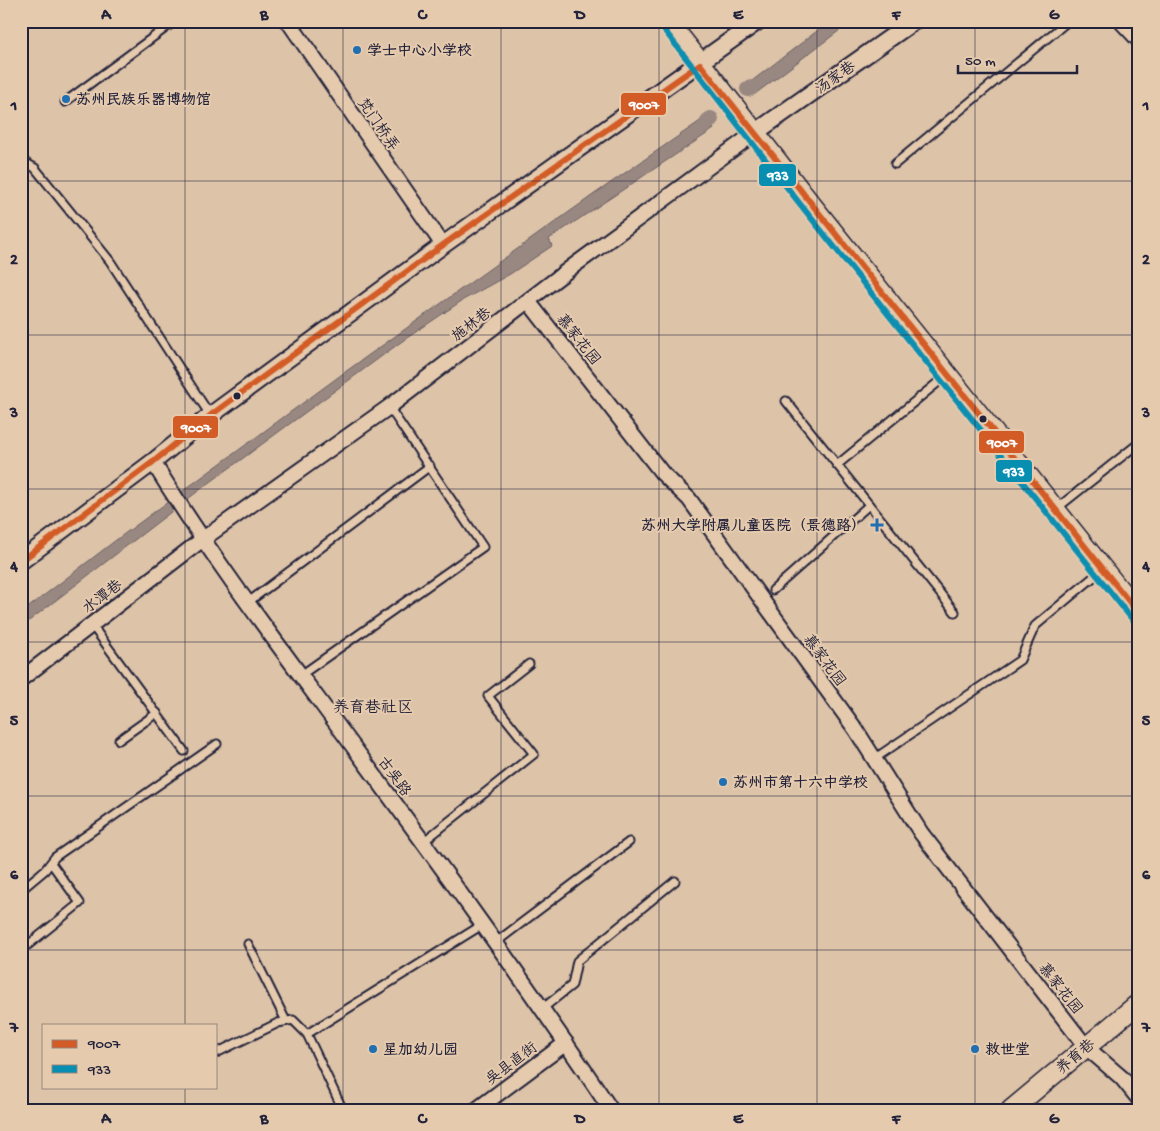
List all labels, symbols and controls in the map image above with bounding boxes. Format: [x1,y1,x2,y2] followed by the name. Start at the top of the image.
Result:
[100,7,112,26] text: A
[259,7,269,26] text: B
[417,7,428,26] text: C
[573,7,586,26] text: D
[733,7,744,26] text: E
[891,7,902,26] text: F
[1049,7,1060,26] text: G
[958,42,1076,74] scale bar
[367,43,472,61] place label: 学士中心小学校
[351,44,363,56] marker: 学士中心小学校
[965,53,996,71] text: 50 m
[813,58,860,99] street label: 汤家巷
[76,91,211,110] place label: 苏州民族乐器博物馆
[620,92,667,116] line badge: 9007
[60,93,72,105] marker: 苏州民族乐器博物馆
[353,95,402,155] street label: 梵门桥弄
[10,98,17,117] text: 1
[628,98,660,115] text: 9007
[1142,98,1149,117] text: 1
[758,163,797,187] line badge: 933
[766,169,789,186] text: 933
[10,252,18,271] text: 2
[1142,252,1150,271] text: 2
[449,305,496,347] street label: 施林巷
[552,311,603,369] street label: 慕家花园
[232,391,242,401] unlabelled marker
[9,405,18,424] text: 3
[1141,405,1150,424] text: 3
[978,414,988,424] unlabelled marker
[172,415,219,439] line badge: 9007
[180,421,212,438] text: 9007
[978,430,1025,454] line badge: 9007
[986,436,1018,453] text: 9007
[995,459,1033,483] line badge: 933
[1002,465,1025,482] text: 933
[641,517,866,536] place label: 苏州大学附属儿童医院（景德路）
[870,518,884,532] marker: 苏州大学附属儿童医院（景德路）
[9,559,18,578] text: 4
[1141,559,1150,578] text: 4
[80,577,127,618] street label: 水潭巷
[798,632,848,691] street label: 慕家花园
[333,698,413,719] district label: 养育巷社区
[10,713,19,732] text: 5
[1142,713,1151,732] text: 5
[373,754,414,801] street label: 古吴路
[733,775,868,793] place label: 苏州市第十六中学校
[717,776,729,788] marker: 苏州市第十六中学校
[10,867,19,886] text: 6
[1142,867,1151,886] text: 6
[1034,960,1085,1018] street label: 慕家花园
[9,1020,19,1039] text: 7
[1141,1020,1151,1039] text: 7
[42,1024,218,1088] legend
[87,1036,122,1054] text: 9007
[1053,1036,1099,1079] street label: 养育巷
[483,1039,542,1090] street label: 吴县直街
[383,1042,458,1060] place label: 星加幼儿园
[985,1042,1030,1060] place label: 救世堂
[367,1043,379,1055] marker: 星加幼儿园
[969,1043,981,1055] marker: 救世堂
[87,1062,111,1080] text: 933
[100,1111,112,1130] text: A
[259,1111,269,1130] text: B
[417,1111,428,1130] text: C
[573,1111,586,1130] text: D
[733,1111,744,1130] text: E
[891,1111,902,1130] text: F
[1049,1111,1060,1130] text: G

